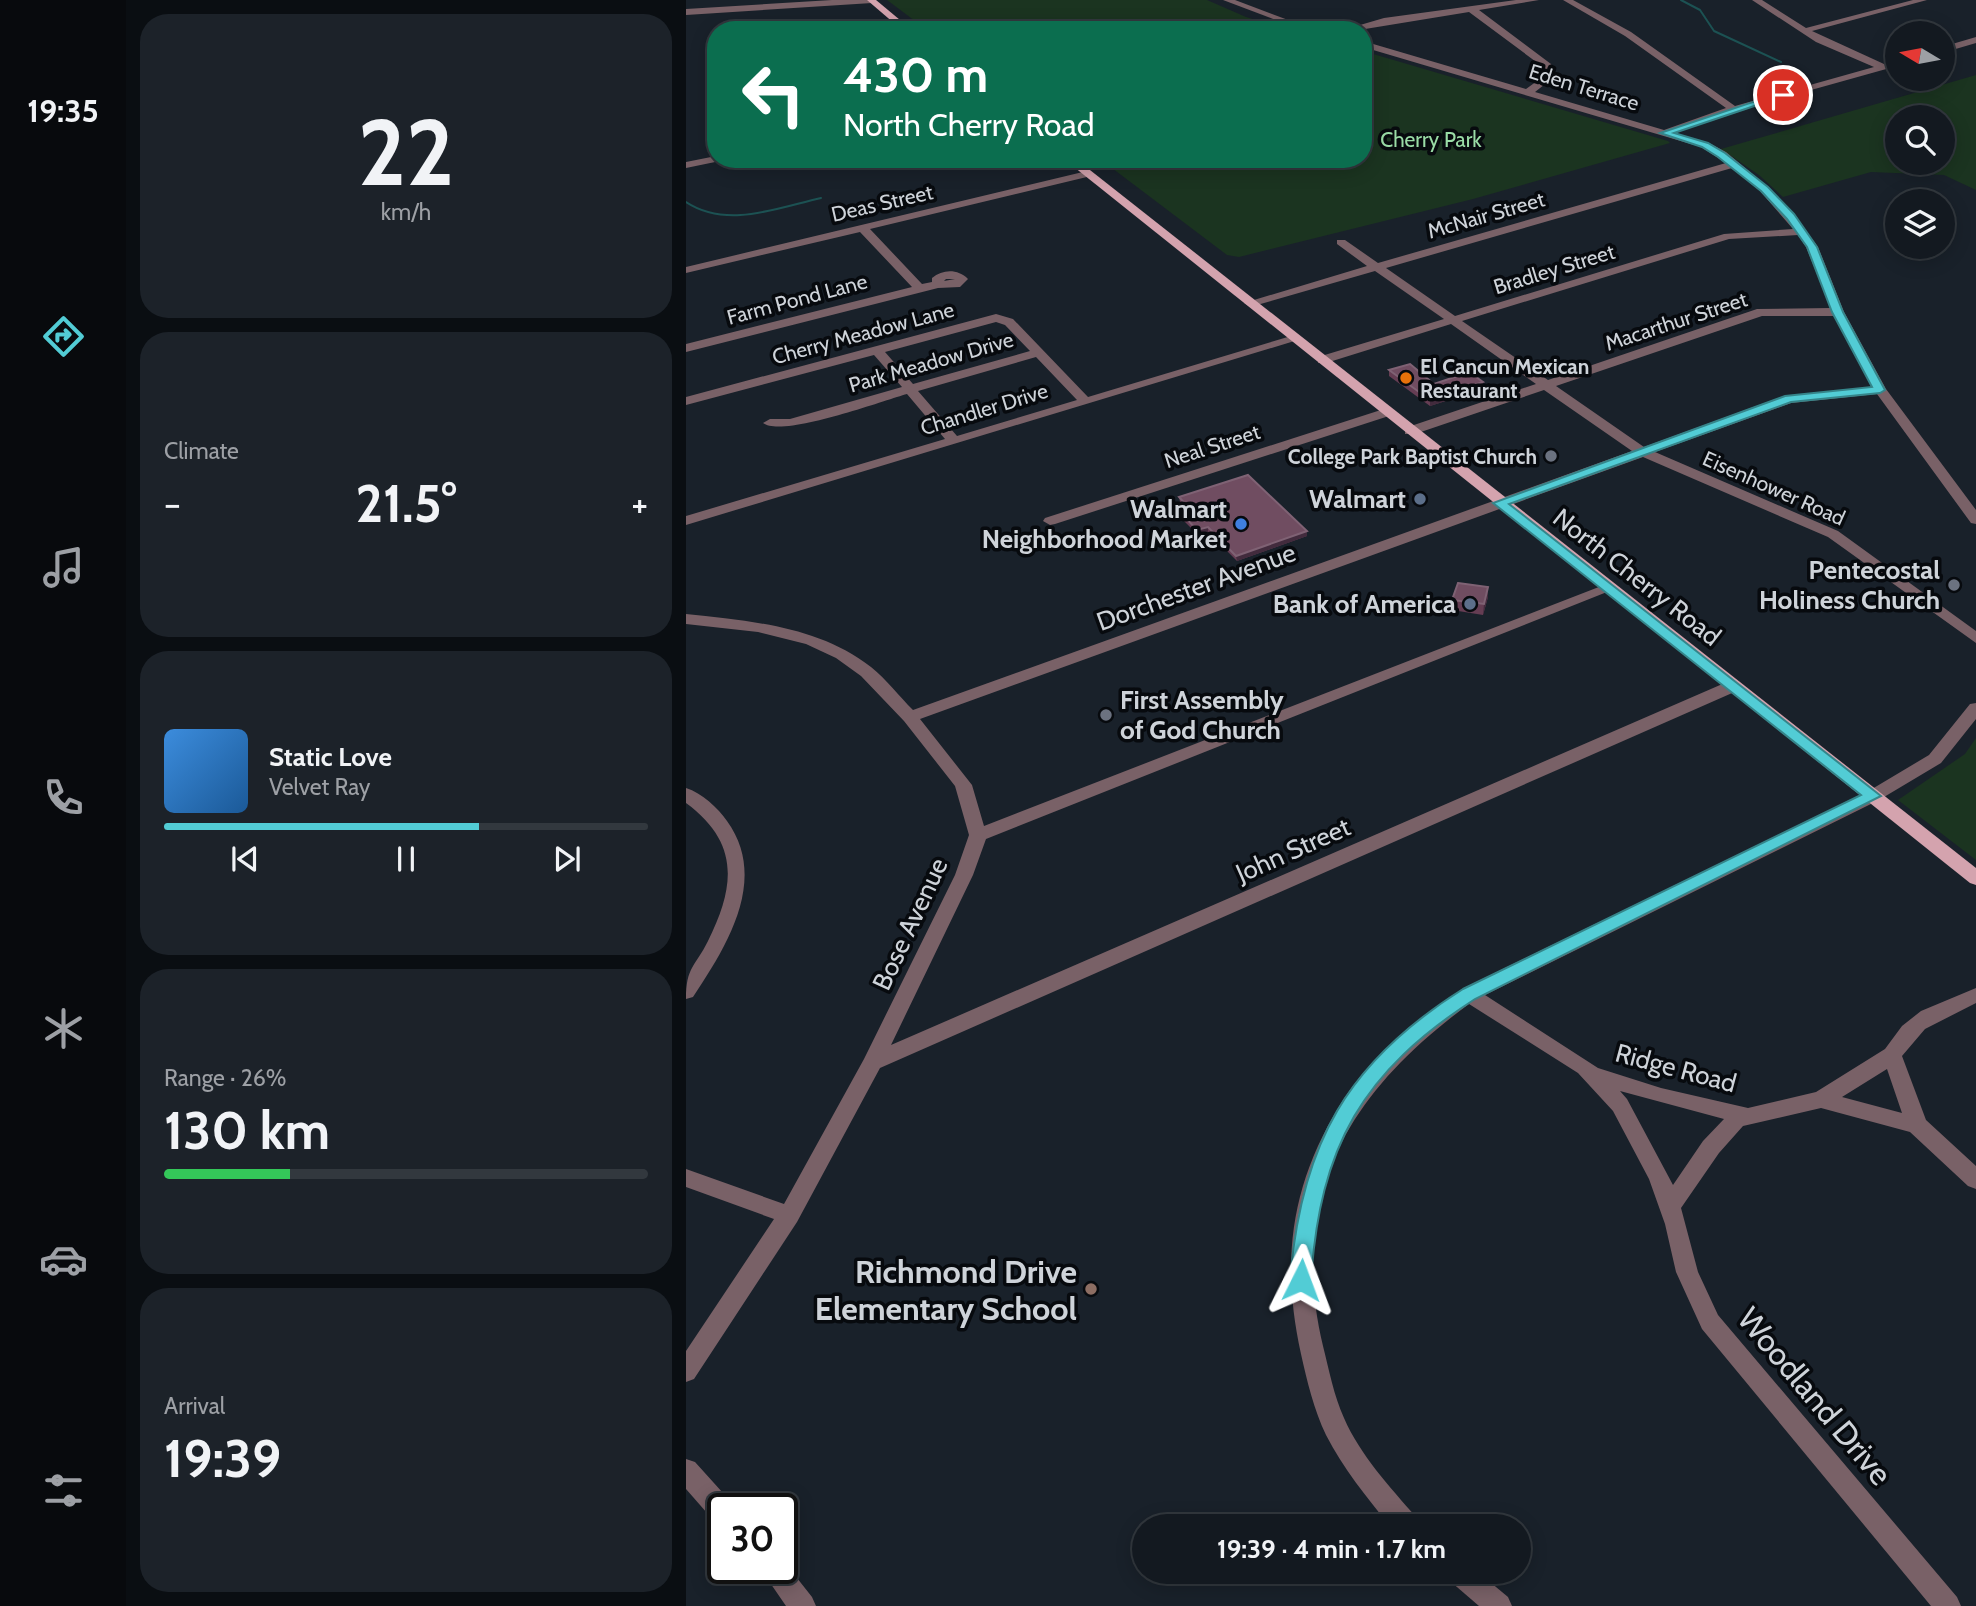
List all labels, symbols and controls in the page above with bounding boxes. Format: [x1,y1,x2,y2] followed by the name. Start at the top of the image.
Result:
[1885,21,1955,91] north arrow
[1885,21,1955,259] map controls
[843,45,988,104] text: 430 m
[728,49,819,140] icon: left
[1526,58,1642,116] street label: Eden Terrace
[1753,65,1813,125] pin
[1764,76,1802,114] icon: arrive
[27,91,99,130] text: 19:35
[358,97,454,208] text: 22
[843,105,1095,144] text: North Cherry Road
[1885,105,1955,175] button: search
[1380,127,1482,152] park label: Cherry Park
[829,179,935,227] street label: Deas Street
[1425,186,1547,244] street label: McNair Street
[1885,189,1955,259] button: layers
[381,198,431,226] text: km/h
[1490,239,1618,299] street label: Bradley Street
[724,268,870,330] street label: Farm Pond Lane
[1602,286,1750,356] street label: Macarthur Street
[769,297,957,369] street label: Cherry Meadow Lane
[39,312,88,361] icon: directions
[846,326,1017,397] street label: Park Meadow Drive
[1420,354,1589,403] place label: El Cancun Mexican Restaurant
[1398,370,1414,386] marker: El Cancun Mexican Restaurant
[917,378,1051,440] street label: Chandler Drive
[1161,419,1263,473] street label: Neal Street
[164,437,239,465] text: Climate
[1288,444,1537,469] place label: College Park Baptist Church
[1699,445,1849,531] street label: Eisenhower Road
[1543,448,1559,464] marker: College Park Baptist Church
[355,472,457,535] text: 21.5°
[164,480,181,527] text: −
[631,480,648,527] text: +
[1309,483,1406,515] place label: Walmart
[1412,491,1428,507] marker: Walmart
[982,493,1227,555] place label: Walmart Neighborhood Market
[1547,501,1727,653] street label: North Cherry Road
[1233,516,1249,532] marker: Walmart Neighborhood Market
[1092,536,1300,638] street label: Dorchester Avenue
[39,543,88,592] icon: music
[1759,554,1940,616] place label: Pentecostal Holiness Church
[1946,577,1962,593] marker: Pentecostal Holiness Church
[1273,588,1456,620] place label: Bank of America
[1462,596,1478,612] marker: Bank of America
[1120,684,1284,746] place label: First Assembly of God Church
[1098,707,1114,723] marker: First Assembly of God Church
[269,741,392,773] text: Static Love
[39,773,88,822] icon: phone
[269,773,370,801] text: Velvet Ray
[1230,811,1355,890] street label: John Street
[226,840,264,878] icon: previous
[387,840,425,878] icon: pause
[548,840,586,878] icon: next
[865,853,955,995] street label: Bose Avenue
[39,1004,88,1053] icon: climate
[1612,1037,1740,1099] street label: Ridge Road
[164,1064,287,1092] text: Range · 26%
[164,1099,330,1162] text: 130 km
[39,1235,88,1284] icon: car
[1264,1243,1338,1317] position arrow
[815,1252,1077,1328] place label: Richmond Drive Elementary School
[1083,1281,1099,1297] marker: Richmond Drive Elementary School
[1730,1299,1900,1493] street label: Woodland Drive
[164,1392,225,1420] text: Arrival
[164,1427,281,1490] text: 19:39
[39,1466,88,1515] icon: filters
[707,1493,798,1584] speed limit sign: 30
[1217,1533,1446,1565] text: 19:39 · 4 min · 1.7 km

